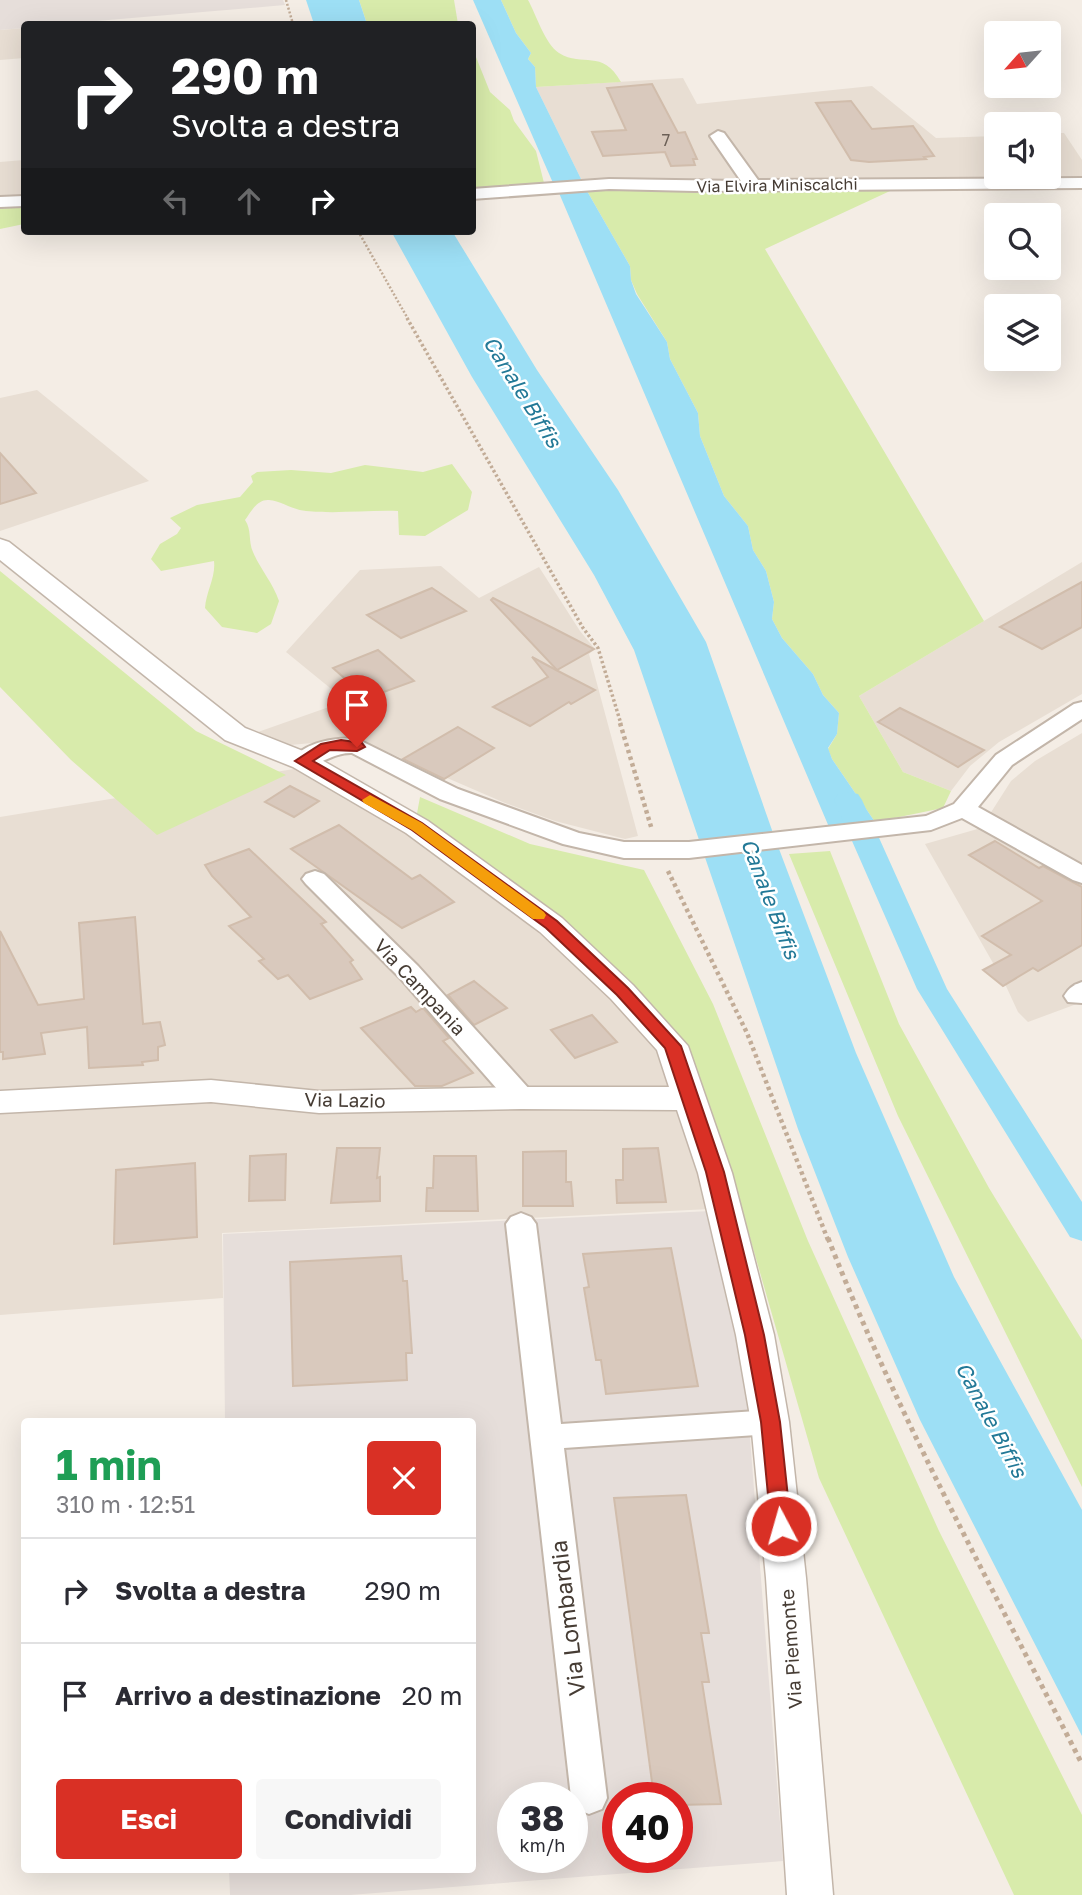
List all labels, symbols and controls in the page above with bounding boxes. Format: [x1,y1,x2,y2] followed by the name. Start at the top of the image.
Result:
[984,21,1060,98] north arrow
[984,21,1061,371] map controls
[171,46,319,105] text: 290 m
[56,49,147,140] icon: right
[171,106,400,144] text: Svolta a destra
[984,112,1061,189] button: sound
[662,130,670,150] house number: 7
[696,174,858,196] street label: Via Elvira Miniscalchi
[157,182,195,220] icon: left
[230,182,268,220] icon: ahead
[303,182,341,220] icon: right
[984,203,1061,280] button: search
[984,294,1061,371] button: layers
[478,331,568,453] water label: Canale Biffis
[327,675,387,747] pin
[338,686,376,724] icon: arrive
[736,835,806,963] water label: Canale Biffis
[370,934,471,1040] street label: Via Campania
[304,1087,386,1112] street label: Via Lazio
[951,1357,1034,1482] water label: Canale Biffis
[56,1439,162,1489] text: 1 min
[367,1441,441,1515] button: close
[744,1489,818,1563] position arrow
[56,1490,195,1518] text: 310 m · 12:51
[544,1539,590,1698] street label: Via Lombardia
[56,1572,94,1610] icon: right
[115,1575,306,1606] text: Svolta a destra
[365,1575,441,1606] text: 290 m
[775,1588,806,1710] street label: Via Piemonte
[56,1677,94,1715] icon: arrive
[115,1680,381,1711] text: Arrivo a destinazione
[402,1680,463,1711] text: 20 m
[56,1779,242,1859] button: Esci
[256,1779,441,1859] button: Condividi
[602,1782,693,1873] speed limit sign: 40
[521,1797,564,1839] text: 38
[520,1834,565,1856] text: km/h

